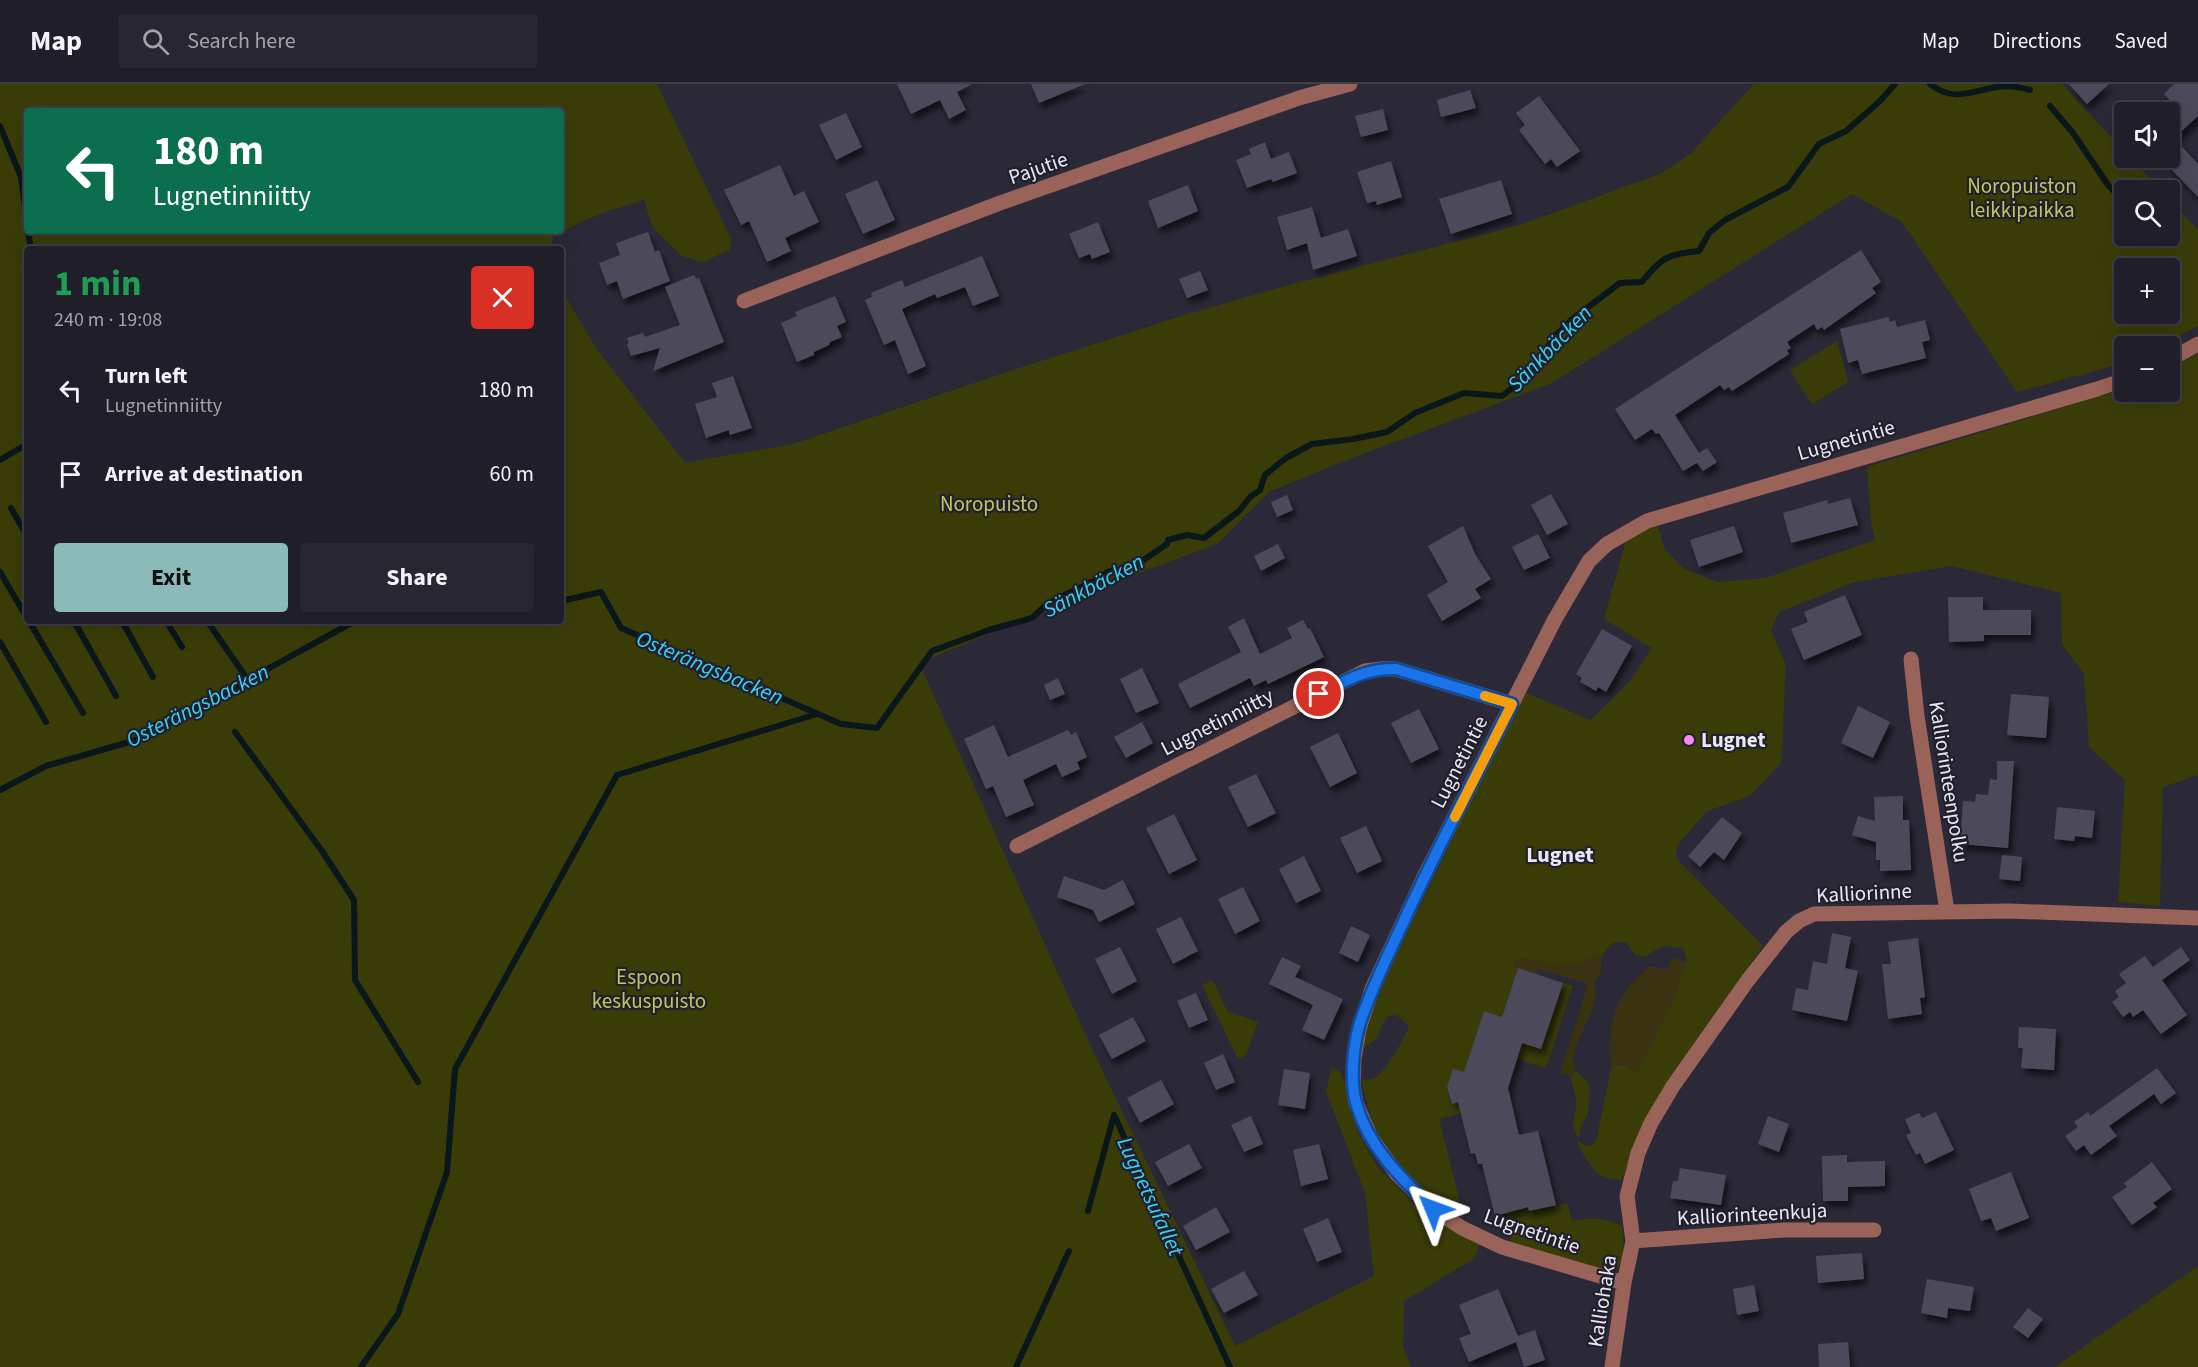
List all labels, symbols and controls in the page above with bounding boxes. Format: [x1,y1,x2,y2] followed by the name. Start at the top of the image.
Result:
[118,14,538,68] search box
[30,21,82,61] text: Map
[139,25,172,58] icon: search
[187,25,296,57] text: Search here
[1922,26,1960,56] text: Map
[1993,26,2081,56] text: Directions
[2114,26,2168,56] text: Saved
[2114,102,2180,402] map controls
[2114,102,2180,168] button: sound
[153,121,264,181] text: 180 m
[54,132,132,210] icon: left
[1004,144,1072,192] street label: Pajutie
[1967,171,2077,225] park label: Noropuiston leikkipaikka
[153,177,311,216] text: Lugnetinniitty
[2114,180,2180,246] button: search
[54,258,142,309] text: 1 min
[2114,258,2180,324] button: +
[471,266,534,329] button: close
[1500,298,1600,400] water label: Sänkbäcken
[54,306,162,334] text: 240 m · 19:08
[2114,336,2180,402] button: −
[105,360,187,392] text: Turn left
[54,374,87,407] icon: left
[479,374,534,406] text: 180 m
[105,392,222,420] text: Lugnetinniitty
[1794,412,1898,468] street label: Lugnetintie
[54,458,87,491] icon: arrive
[105,458,303,490] text: Arrive at destination
[489,458,534,490] text: 60 m
[940,489,1038,519] park label: Noropuisto
[54,543,288,612] button: Exit
[300,543,534,612] button: Share
[1037,546,1150,626] water label: Sänkbäcken
[631,623,788,713] water label: Osterängsbacken
[120,656,275,756] water label: Osterängsbacken
[1293,668,1344,719] pin
[1302,677,1335,710] icon: arrive
[1155,681,1279,763] street label: Lugnetinniitty
[1921,699,1977,865] street label: Kalliorinteenpolku
[1423,711,1495,813] street label: Lugnetintie
[1701,725,1766,755] place label: Lugnet
[1682,733,1696,747] marker: Lugnet
[1526,839,1594,871] district label: Lugnet
[1815,876,1913,910] street label: Kalliorinne
[592,962,706,1016] park label: Espoon keskuspuisto
[1108,1132,1192,1262] water label: Lugnetsufallet
[1401,1177,1465,1241] position arrow
[1676,1195,1828,1233] street label: Kalliorinteenkuja
[1480,1201,1584,1261] street label: Lugnetintie
[1580,1253,1624,1349] street label: Kalliohaka

